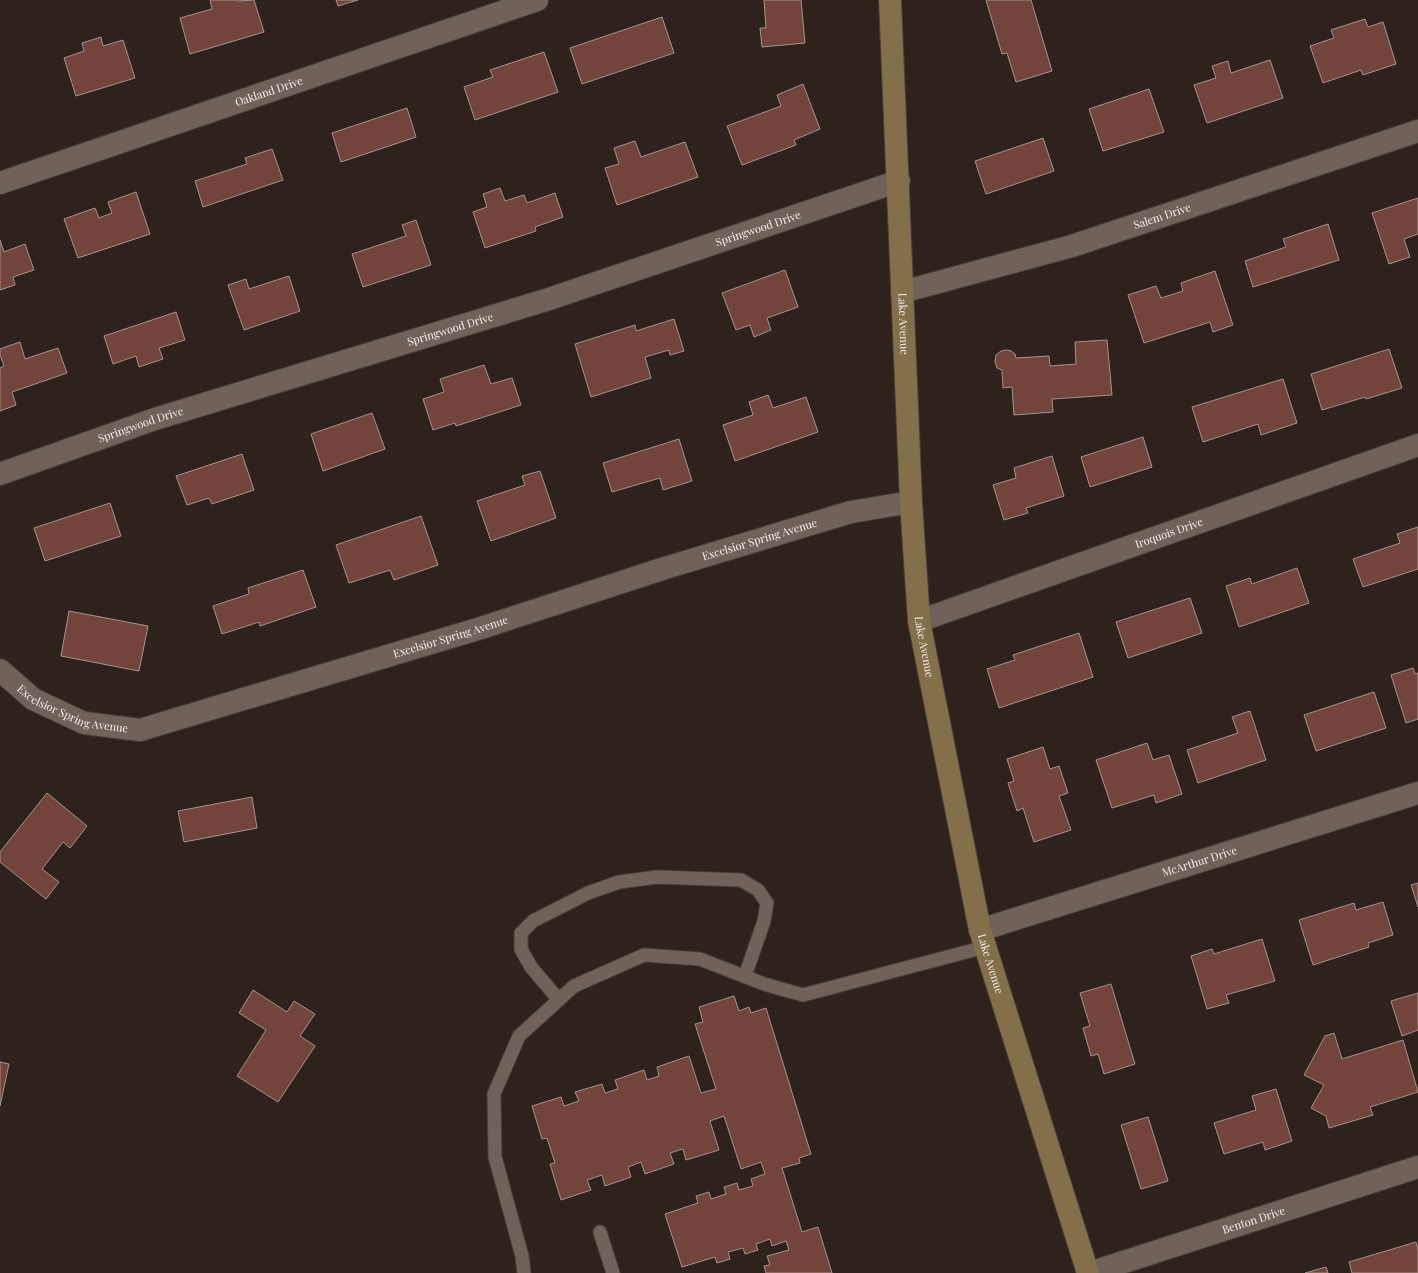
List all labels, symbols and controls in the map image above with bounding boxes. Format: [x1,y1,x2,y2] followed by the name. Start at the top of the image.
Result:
[233,72,305,109] street label: Oakland Drive
[1131,199,1193,232] street label: Salem Drive
[713,207,803,249] street label: Springwood Drive
[895,292,913,355] street label: Lake Avenue
[405,308,495,349] street label: Springwood Drive
[96,403,185,446] street label: Springwood Drive
[1133,513,1205,551] street label: Iroquois Drive
[700,515,819,563] street label: Excelsior Spring Avenue
[391,612,510,661] street label: Excelsior Spring Avenue
[912,616,938,679] street label: Lake Avenue
[14,681,129,736] street label: Excelsior Spring Avenue
[1160,842,1239,880] street label: McArthur Drive
[975,932,1008,996] street label: Lake Avenue
[1220,1202,1287,1237] street label: Benton Drive

